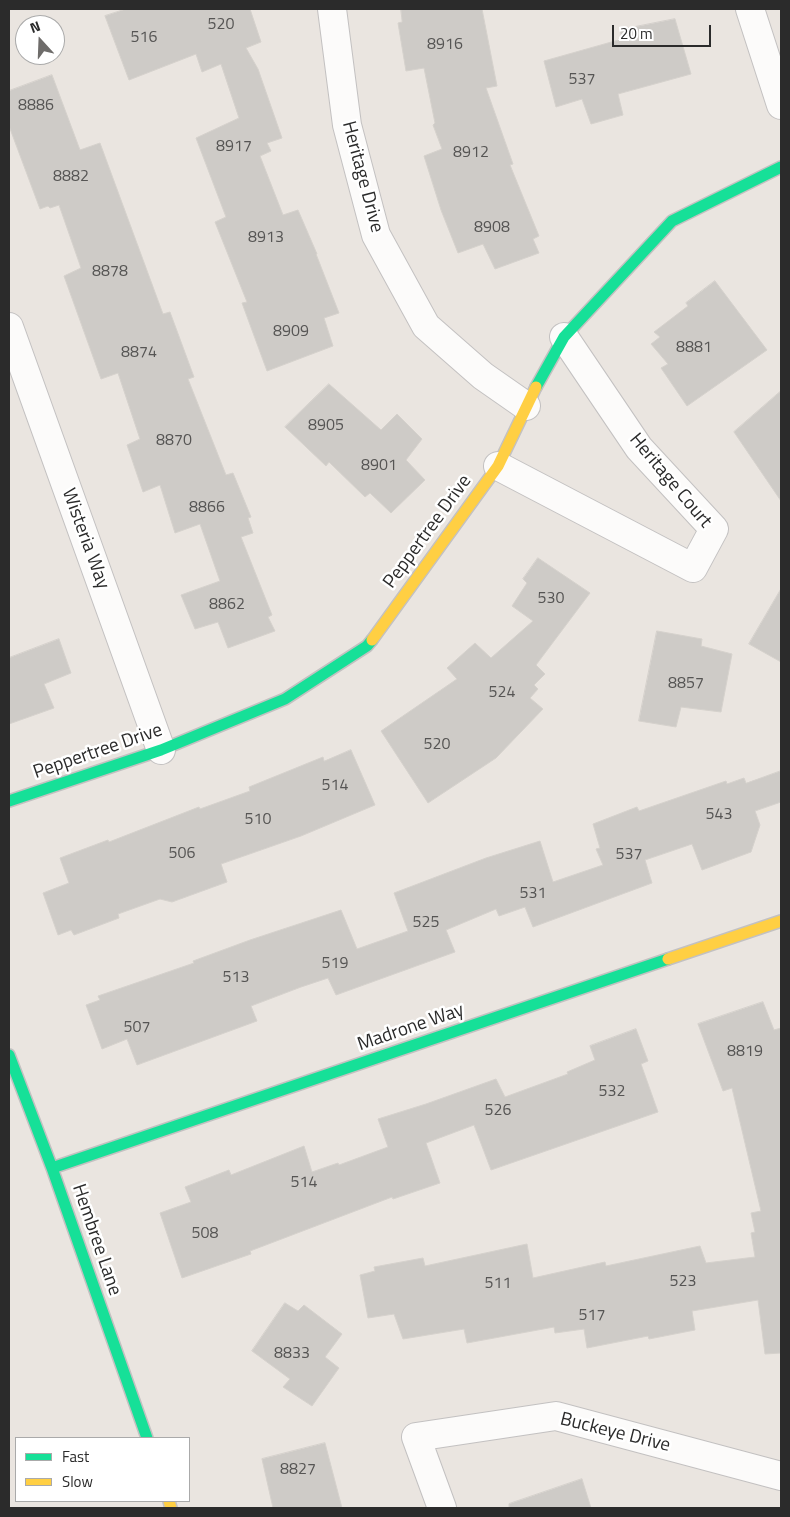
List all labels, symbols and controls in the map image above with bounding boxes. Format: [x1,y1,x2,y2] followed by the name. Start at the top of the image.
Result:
[15,15,65,65] north arrow
[27,15,43,38] text: N
[208,15,234,35] house number: 520
[615,15,714,47] scale bar
[620,22,653,45] text: 20 m
[131,28,157,48] house number: 516
[427,35,463,55] house number: 8916
[569,70,595,90] house number: 537
[18,96,54,116] house number: 8886
[336,119,388,235] street label: Heritage Drive
[216,137,252,157] house number: 8917
[453,143,489,163] house number: 8912
[53,167,89,187] house number: 8882
[474,218,510,238] house number: 8908
[248,228,284,248] house number: 8913
[92,262,128,282] house number: 8878
[273,322,309,342] house number: 8909
[676,338,712,358] house number: 8881
[121,343,157,363] house number: 8874
[308,416,344,436] house number: 8905
[624,429,716,533] street label: Heritage Court
[156,431,192,451] house number: 8870
[361,456,397,476] house number: 8901
[379,471,477,593] street label: Peppertree Drive
[56,485,114,593] street label: Wisteria Way
[189,498,225,518] house number: 8866
[538,589,564,609] house number: 530
[209,595,245,615] house number: 8862
[668,674,704,694] house number: 8857
[489,683,515,703] house number: 524
[30,719,166,785] street label: Peppertree Drive
[424,735,450,755] house number: 520
[322,776,348,796] house number: 514
[706,805,732,825] house number: 543
[245,810,271,830] house number: 510
[169,844,195,864] house number: 506
[616,845,642,865] house number: 537
[520,884,546,904] house number: 531
[413,913,439,933] house number: 525
[322,954,348,974] house number: 519
[223,968,249,988] house number: 513
[355,999,467,1057] street label: Madrone Way
[124,1018,150,1038] house number: 507
[727,1042,763,1062] house number: 8819
[599,1082,625,1102] house number: 532
[485,1101,511,1121] house number: 526
[291,1173,317,1193] house number: 514
[66,1181,126,1299] street label: Hembree Lane
[192,1224,218,1244] house number: 508
[670,1272,696,1292] house number: 523
[485,1274,511,1294] house number: 511
[579,1306,605,1326] house number: 517
[274,1344,310,1364] house number: 8833
[558,1408,672,1458] street label: Buckeye Drive
[15,1437,190,1502] legend
[62,1445,89,1468] text: Fast
[280,1460,316,1480] house number: 8827
[62,1470,93,1493] text: Slow

